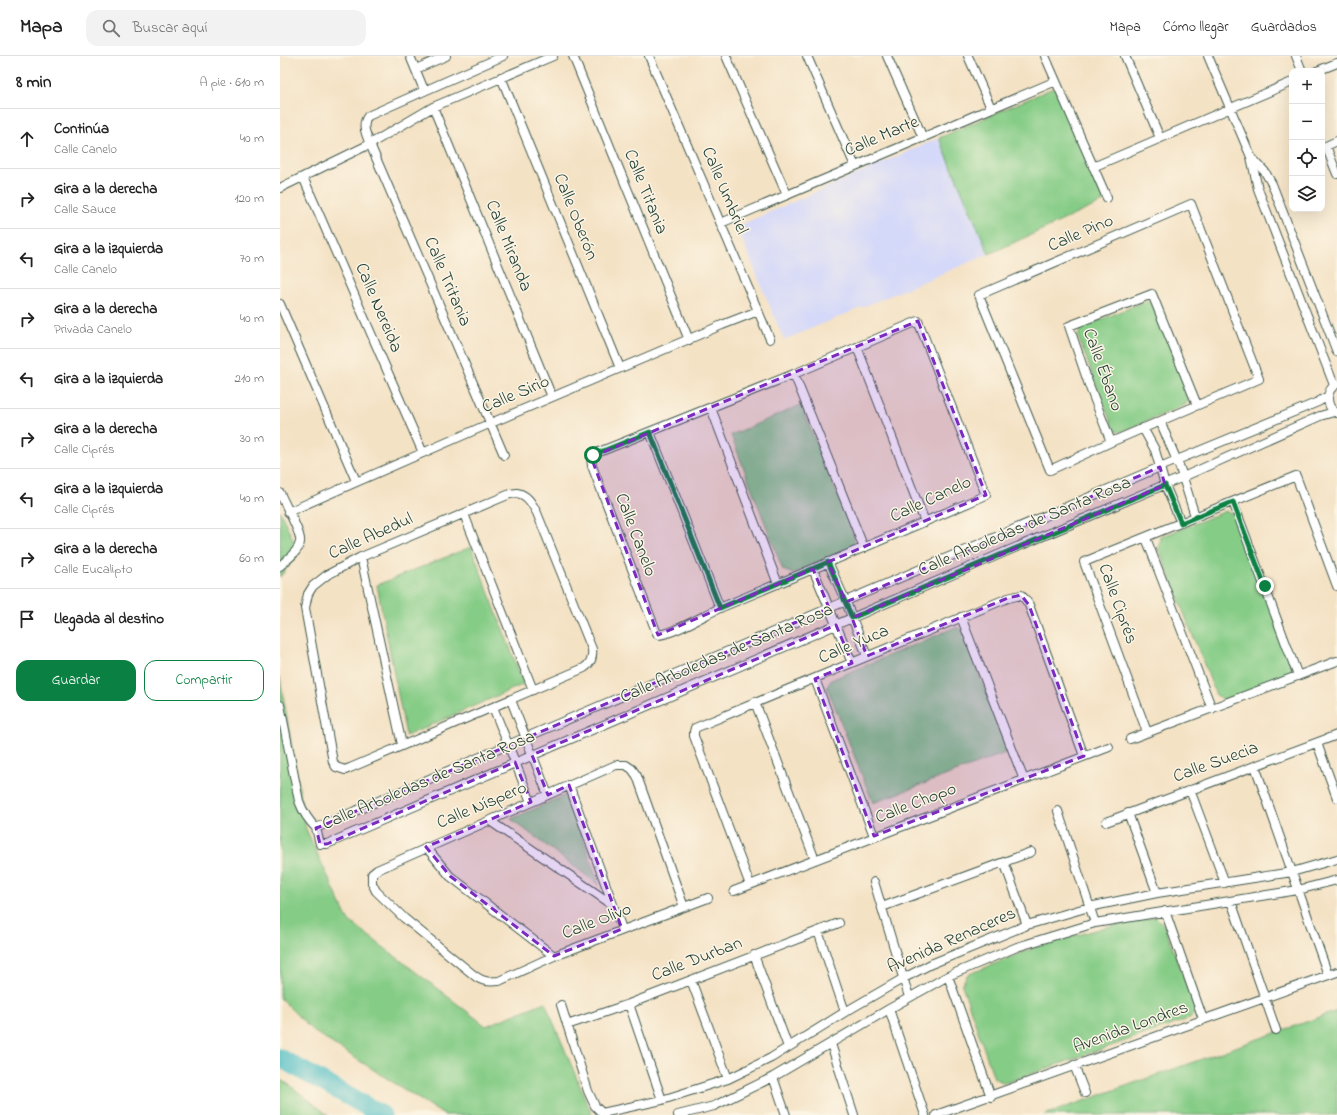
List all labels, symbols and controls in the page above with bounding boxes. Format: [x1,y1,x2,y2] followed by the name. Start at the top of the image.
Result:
[86,10,366,46] search box
[20,14,62,41] text: Mapa
[100,17,122,39] icon: search
[132,17,207,39] text: Buscar aquí
[1110,17,1141,38] text: Mapa
[1163,17,1229,38] text: Cómo llegar
[1251,17,1317,38] text: Guardados
[1289,68,1325,212] map controls
[1289,68,1325,104] button: +
[16,70,51,95] text: 8 min
[199,73,264,92] text: A pie · 610 m
[1289,104,1325,140] button: −
[841,109,924,164] street label: Calle Marte
[54,118,109,140] text: Continúa
[16,128,38,150] icon: ahead
[240,129,264,148] text: 40 m
[54,140,117,159] text: Calle Canelo
[1289,140,1325,176] button: locate
[694,143,754,239] street label: Calle Umbriel
[616,146,674,238] street label: Calle Titania
[546,170,604,264] street label: Calle Oberón
[1289,176,1325,212] button: layers
[54,178,157,200] text: Gira a la derecha
[16,188,38,210] icon: right
[234,189,264,208] text: 120 m
[478,196,538,296] street label: Calle Miranda
[54,200,116,219] text: Calle Sauce
[1044,209,1118,259] street label: Calle Pino
[416,233,478,331] street label: Calle Tritania
[54,238,163,260] text: Gira a la izquierda
[16,248,38,270] icon: left
[240,249,264,268] text: 70 m
[347,259,409,357] street label: Calle Nereida
[54,260,117,279] text: Calle Canelo
[54,298,157,320] text: Gira a la derecha
[16,308,38,330] icon: right
[240,309,264,328] text: 40 m
[54,320,132,339] text: Privada Canelo
[1075,325,1129,415] street label: Calle Ébano
[16,368,38,390] icon: left
[54,368,163,390] text: Gira a la izquierda
[234,369,264,388] text: 210 m
[478,369,554,421] street label: Calle Sirio
[54,418,157,440] text: Gira a la derecha
[16,428,38,450] icon: right
[240,429,264,448] text: 30 m
[54,440,115,459] text: Calle Ciprés
[584,446,602,464] route start
[886,470,976,530] street label: Calle Canelo
[914,470,1136,584] street label: Calle Arboledas de Santa Rosa
[54,478,163,500] text: Gira a la izquierda
[16,488,38,510] icon: left
[240,489,264,508] text: 40 m
[607,490,663,580] street label: Calle Canelo
[54,500,115,519] text: Calle Ciprés
[324,507,418,567] street label: Calle Abedul
[54,538,157,560] text: Gira a la derecha
[16,548,38,570] icon: right
[239,549,264,568] text: 60 m
[54,560,132,579] text: Calle Eucalipto
[1090,560,1144,648] street label: Calle Ciprés
[1256,577,1274,595] route end
[616,597,838,711] street label: Calle Arboledas de Santa Rosa
[16,608,38,630] icon: arrive
[54,608,164,630] text: Llegada al destino
[815,618,893,672] street label: Calle Yuca
[16,660,136,701] button: Guardar
[144,660,264,701] button: Compartir
[318,724,540,838] street label: Calle Arboledas de Santa Rosa
[1170,736,1262,790] street label: Calle Suecia
[433,775,531,837] street label: Calle Níspero
[872,777,960,831] street label: Calle Chopo
[558,897,636,947] street label: Calle Olivo
[883,901,1021,981] street label: Avenida Renaceres
[648,931,746,989] street label: Calle Durban
[1070,995,1192,1061] street label: Avenida Londres

